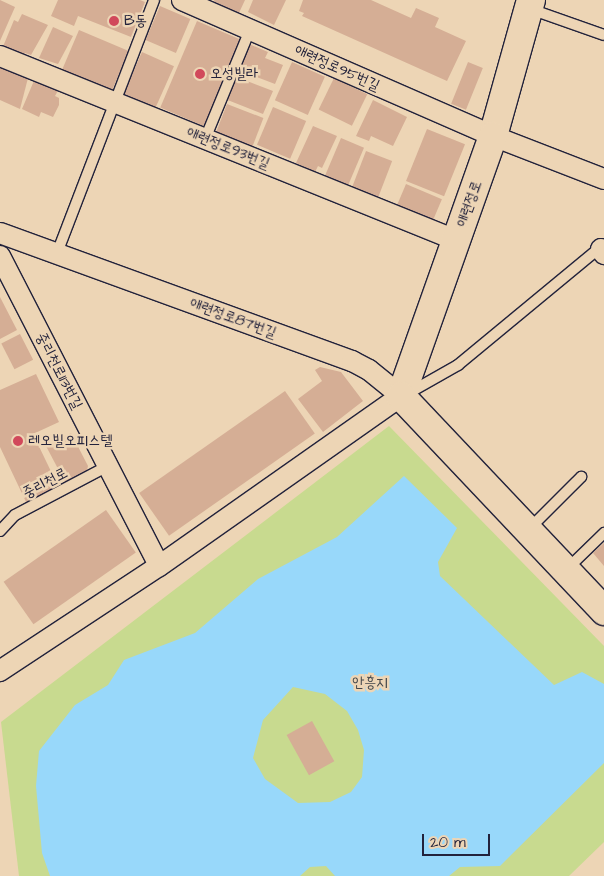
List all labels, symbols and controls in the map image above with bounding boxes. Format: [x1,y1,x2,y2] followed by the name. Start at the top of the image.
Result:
[124,12,147,30] place label: B동
[108,15,120,27] marker: B동
[292,41,382,95] street label: 애련정로95번길
[210,65,258,83] place label: 오성빌라
[194,68,206,80] marker: 오성빌라
[184,123,272,173] street label: 애련정로93번길
[452,178,486,230] street label: 애련정로
[187,294,279,342] street label: 애련정로87번길
[32,330,86,412] street label: 중리천로113번길
[28,432,112,450] place label: 레오빌오피스텔
[12,435,24,447] marker: 레오빌오피스텔
[19,464,71,502] street label: 중리천로
[352,674,388,692] park label: 안흥지
[424,824,492,856] scale bar
[430,832,466,853] text: 20 m

